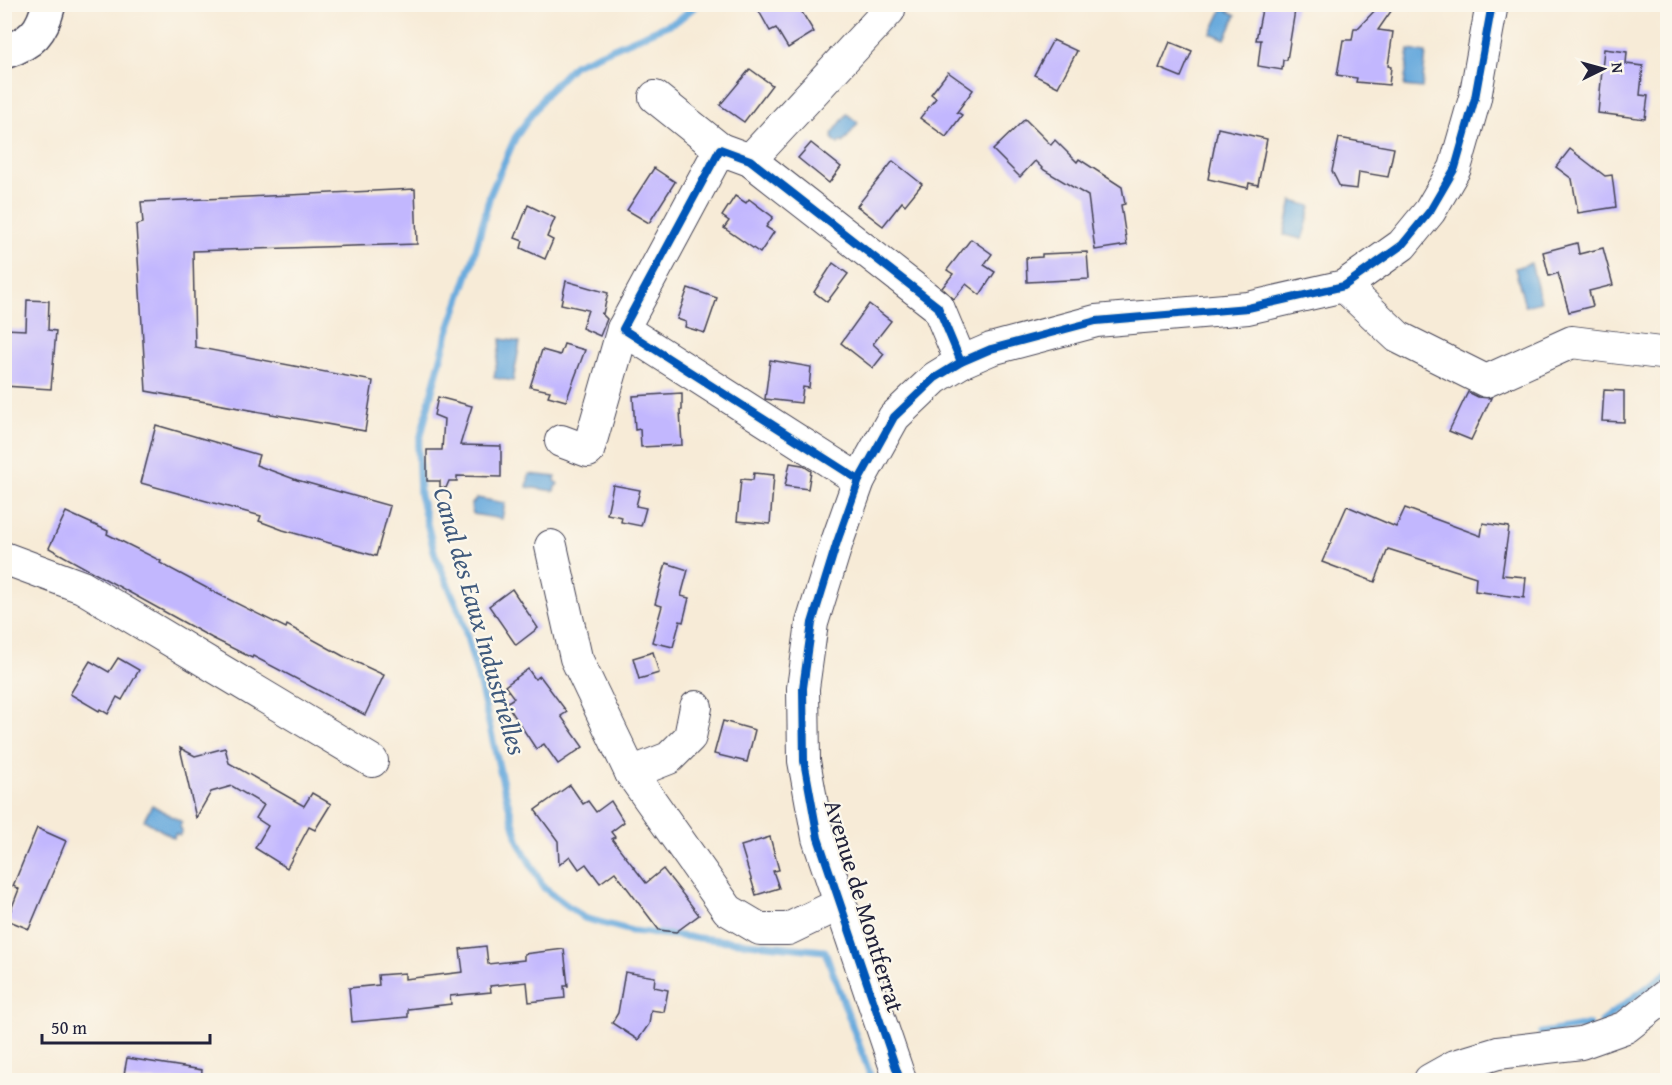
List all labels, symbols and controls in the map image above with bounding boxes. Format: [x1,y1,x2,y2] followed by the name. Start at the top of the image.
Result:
[1573,39,1633,99] north arrow
[1606,61,1630,74] text: N
[424,482,538,760] water label: Canal des Eaux Industrielles
[815,795,914,1017] street label: Avenue de Montferrat
[42,1007,210,1045] scale bar
[51,1014,87,1041] text: 50 m

